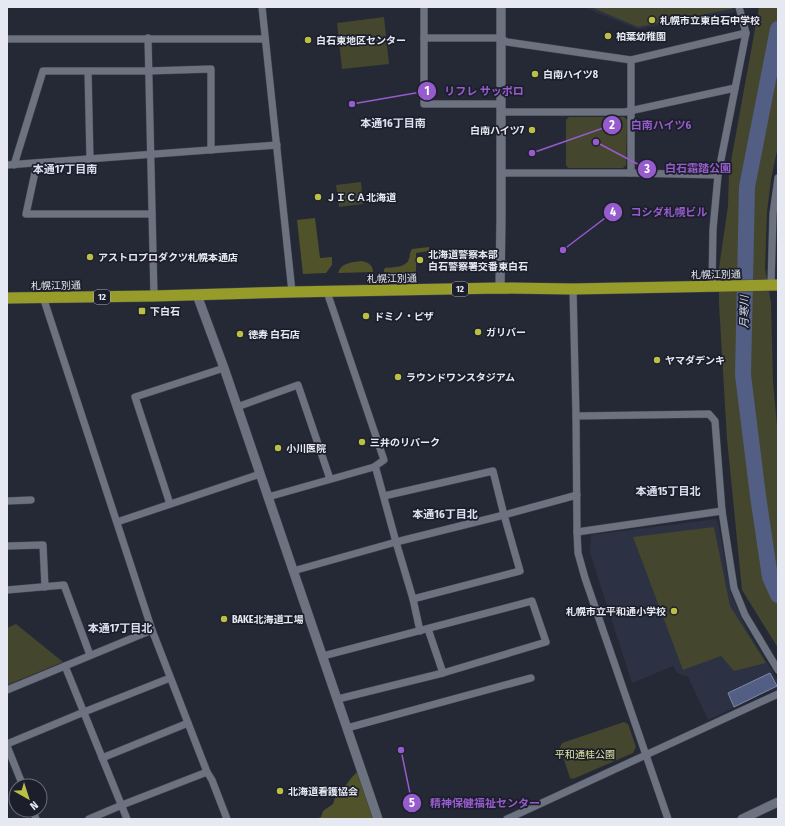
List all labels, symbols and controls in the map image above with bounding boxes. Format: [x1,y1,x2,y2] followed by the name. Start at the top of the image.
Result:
[647,15,657,25] marker: 札幌市立東白石中学校
[660,15,760,27] place label: 札幌市立東白石中学校
[603,31,613,41] marker: 柏葉幼稚園
[616,31,666,43] place label: 柏葉幼稚園
[303,35,313,45] marker: 白石東地区センター
[316,35,406,47] place label: 白石東地区センター
[530,69,540,79] marker: 白南ハイツ8
[543,69,599,81] place label: 白南ハイツ8
[417,79,532,102] callout: リフレ サッポロ
[424,84,430,98] text: 1
[444,85,524,98] text: リフレ サッポロ
[602,113,699,136] callout: 白南ハイツ6
[360,117,426,130] district label: 本通16丁目南
[608,118,615,132] text: 2
[631,119,692,132] text: 白南ハイツ6
[470,125,525,137] place label: 白南ハイツ7
[527,125,537,135] marker: 白南ハイツ7
[637,157,739,180] callout: 白石霜踏公園
[643,162,650,176] text: 3
[665,162,731,175] text: 白石霜踏公園
[33,163,97,176] district label: 本通17丁目南
[313,192,323,202] marker: ＪＩＣＡ北海道
[326,192,397,204] place label: ＪＩＣＡ北海道
[603,200,716,223] callout: コシダ札幌ビル
[610,205,616,219] text: 4
[631,206,708,219] text: コシダ札幌ビル
[428,249,528,273] place label: 北海道警察本部 白石警察署交番東白石
[85,252,95,262] marker: アストロプロダクツ札幌本通店
[98,252,238,264] place label: アストロプロダクツ札幌本通店
[415,255,425,265] marker: 北海道警察本部 白石警察署交番東白石
[691,269,741,281] street label: 札幌江別通
[367,273,417,285] street label: 札幌江別通
[31,280,81,292] street label: 札幌江別通
[452,282,468,296] road number: 12
[94,290,110,304] road number: 12
[738,294,751,329] water label: 月寒川
[137,306,147,316] marker: 下白石
[150,306,180,318] place label: 下白石
[361,311,371,321] marker: ドミノ・ピザ
[374,311,434,323] place label: ドミノ・ピザ
[473,327,483,337] marker: ガリバー
[486,327,526,339] place label: ガリバー
[235,329,245,339] marker: 徳寿 白石店
[248,329,300,341] place label: 徳寿 白石店
[652,355,662,365] marker: ヤマダデンキ
[665,355,725,367] place label: ヤマダデンキ
[393,372,403,382] marker: ラウンドワンスタジアム
[406,372,515,384] place label: ラウンドワンスタジアム
[357,437,367,447] marker: 三井のリパーク
[370,437,440,449] place label: 三井のリパーク
[273,443,283,453] marker: 小川医院
[286,443,326,455] place label: 小川医院
[635,485,701,498] district label: 本通15丁目北
[412,508,478,521] district label: 本通16丁目北
[566,606,666,618] place label: 札幌市立平和通小学校
[669,606,679,616] marker: 札幌市立平和通小学校
[219,614,229,624] marker: BAKE北海道工場
[232,614,304,626] place label: BAKE北海道工場
[88,622,152,635] district label: 本通17丁目北
[555,749,615,761] park label: 平和通桂公園
[8,778,48,818] north arrow
[275,786,285,796] marker: 北海道看護協会
[288,786,358,798] place label: 北海道看護協会
[402,791,548,814] callout: 精神保健福祉センター
[409,796,415,810] text: 5
[430,797,540,810] text: 精神保健福祉センター
[27,798,41,813] text: N

